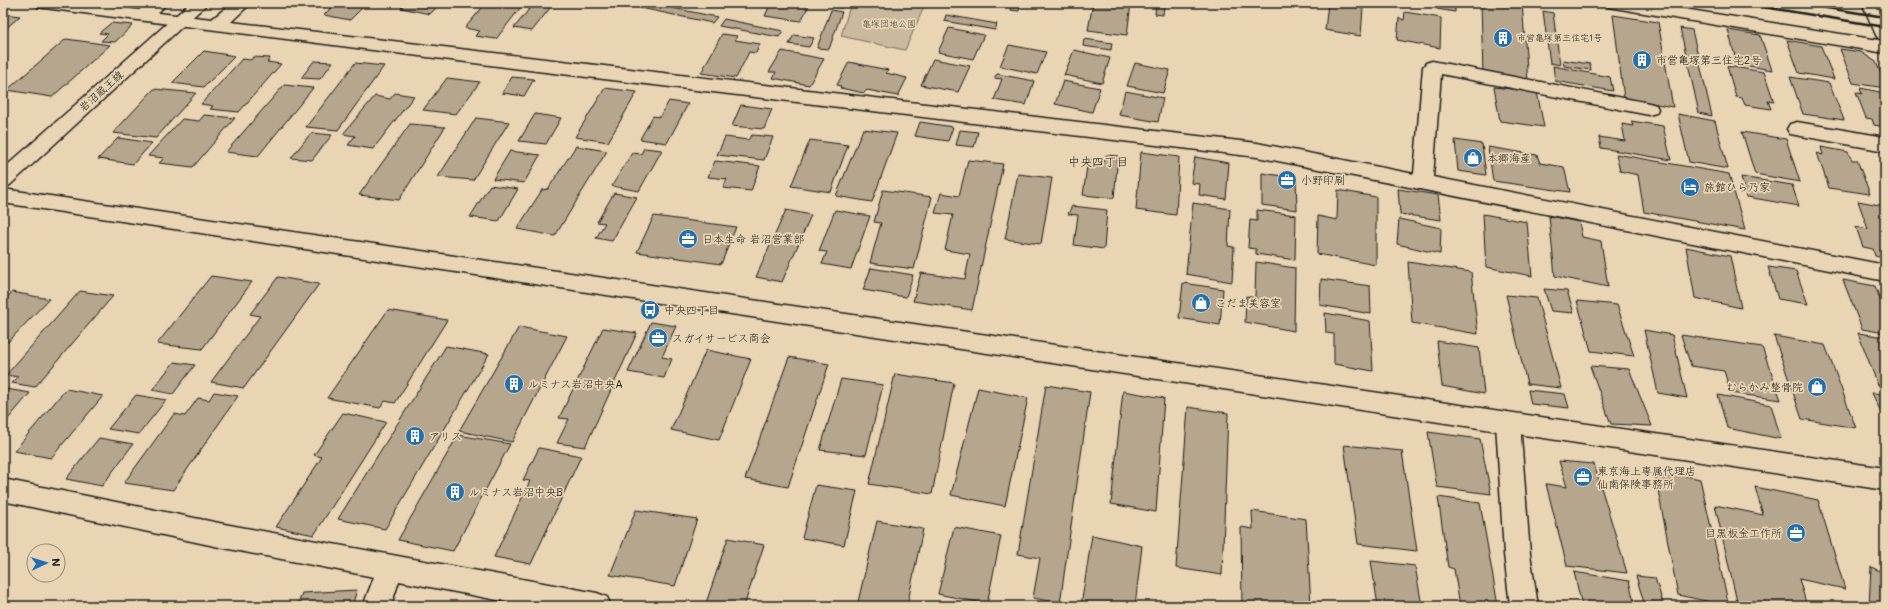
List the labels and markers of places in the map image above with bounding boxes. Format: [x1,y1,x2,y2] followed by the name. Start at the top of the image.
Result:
[1492,27,1514,49] building icon: 市営亀塚第三住宅1号
[1517,32,1602,43] place label: 市営亀塚第三住宅1号
[1631,49,1653,71] building icon: 市営亀塚第三住宅2号
[1656,52,1761,67] place label: 市営亀塚第三住宅2号
[1462,147,1484,169] shop icon: 本郷海産
[1487,150,1531,165] place label: 本郷海産
[1276,169,1298,191] office icon: 小野印刷
[1301,172,1345,187] place label: 小野印刷
[1679,176,1701,198] hotel icon: 旅館ひら乃家
[1704,179,1770,194] place label: 旅館ひら乃家
[677,228,699,250] office icon: 日本生命 岩沼営業部
[702,231,805,246] place label: 日本生命 岩沼営業部
[1190,292,1212,314] shop icon: こだま美容室
[1215,295,1281,310] place label: こだま美容室
[639,299,661,321] bus stop icon: 中央四丁目
[664,302,719,317] place label: 中央四丁目
[647,327,669,349] office icon: スガイサービス商会
[672,330,771,345] place label: スガイサービス商会
[503,373,525,395] building icon: ルミナス岩沼中央A
[528,376,623,391] place label: ルミナス岩沼中央A
[1806,376,1828,398] shop icon: むらかみ整骨院
[1726,379,1803,394] place label: むらかみ整骨院
[404,425,426,447] building icon: アリス
[429,428,462,443] place label: アリス
[1597,463,1696,491] place label: 東京海上専属代理店 仙南保険事務所
[1572,466,1594,488] office icon: 東京海上専属代理店 仙南保険事務所
[444,481,466,503] building icon: ルミナス岩沼中央B
[469,484,563,499] place label: ルミナス岩沼中央B
[1785,522,1807,544] office icon: 目黒板金工作所
[1705,525,1782,540] place label: 目黒板金工作所

